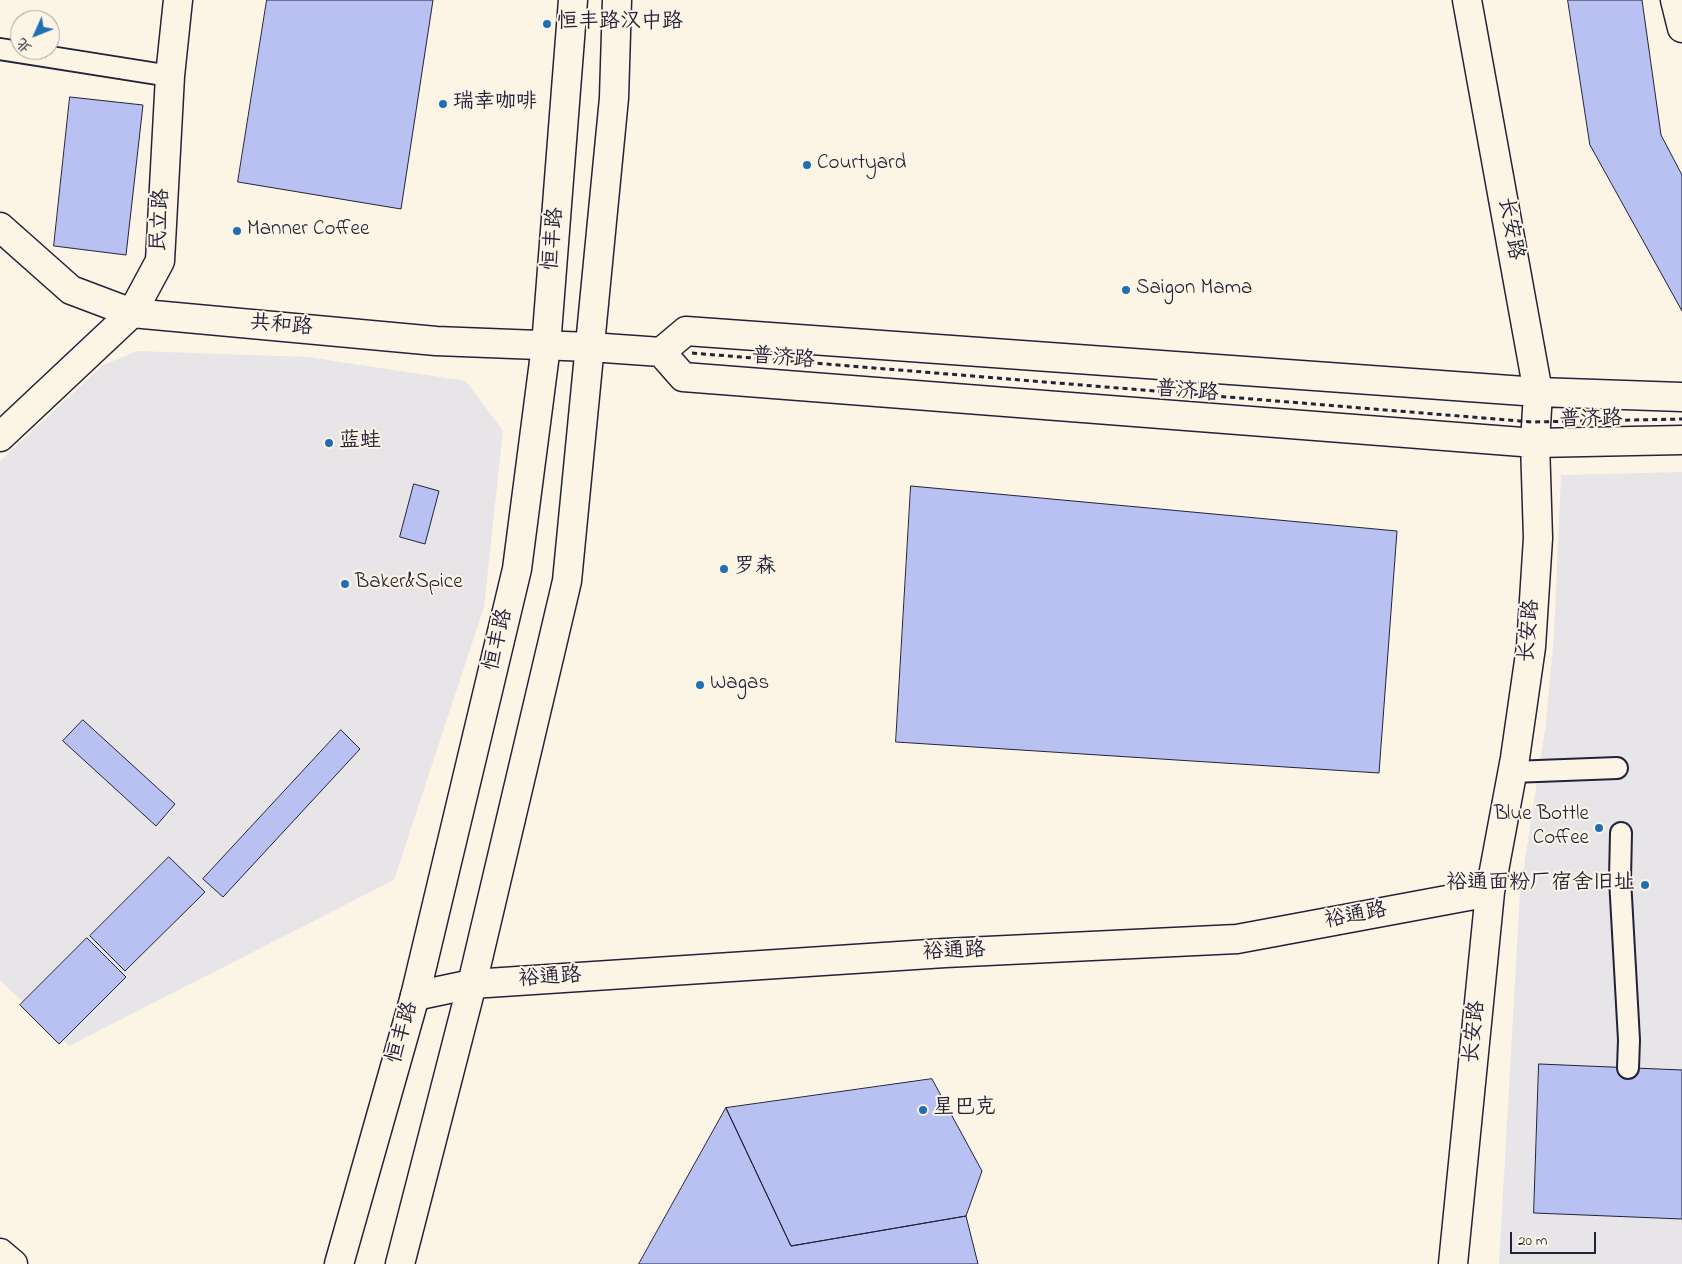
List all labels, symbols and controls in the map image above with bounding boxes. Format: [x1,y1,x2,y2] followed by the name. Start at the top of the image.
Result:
[10,10,60,60] north arrow
[557,11,683,37] place label: 恒丰路汉中路
[541,18,553,30] marker: 恒丰路汉中路
[12,33,37,57] text: 北
[453,91,537,117] place label: 瑞幸咖啡
[437,98,449,110] marker: 瑞幸咖啡
[817,152,906,178] place label: Courtyard
[801,159,813,171] marker: Courtyard
[148,188,176,252] street label: 民立路
[1491,196,1527,262] street label: 长安路
[540,207,570,271] street label: 恒丰路
[247,218,369,244] place label: Manner Coffee
[231,225,243,237] marker: Manner Coffee
[1136,277,1252,303] place label: Saigon Mama
[1120,284,1132,296] marker: Saigon Mama
[249,312,313,342] street label: 共和路
[751,345,815,375] street label: 普济路
[1155,378,1219,408] street label: 普济路
[1559,408,1623,434] street label: 普济路
[339,430,381,456] place label: 蓝蛙
[323,437,335,449] marker: 蓝蛙
[734,556,776,582] place label: 罗森
[718,563,730,575] marker: 罗森
[355,571,463,597] place label: Baker&Spice
[339,578,351,590] marker: Baker&Spice
[1516,599,1546,663] street label: 长安路
[481,606,519,674] street label: 恒丰路
[710,672,769,698] place label: Wagas
[694,679,706,691] marker: Wagas
[1494,803,1589,853] place label: Blue Bottle Coffee
[1593,822,1605,834] marker: Blue Bottle Coffee
[1446,872,1635,898] place label: 裕通面粉厂宿舍旧址
[1639,879,1651,891] marker: 裕通面粉厂宿舍旧址
[1323,899,1389,935] street label: 裕通路
[922,939,986,967] street label: 裕通路
[518,964,582,994] street label: 裕通路
[383,999,425,1067] street label: 恒丰路
[1460,999,1492,1065] street label: 长安路
[933,1097,996,1123] place label: 星巴克
[917,1104,929,1116] marker: 星巴克
[1512,1222,1598,1254] scale bar
[1518,1230,1547,1252] text: 20 m

